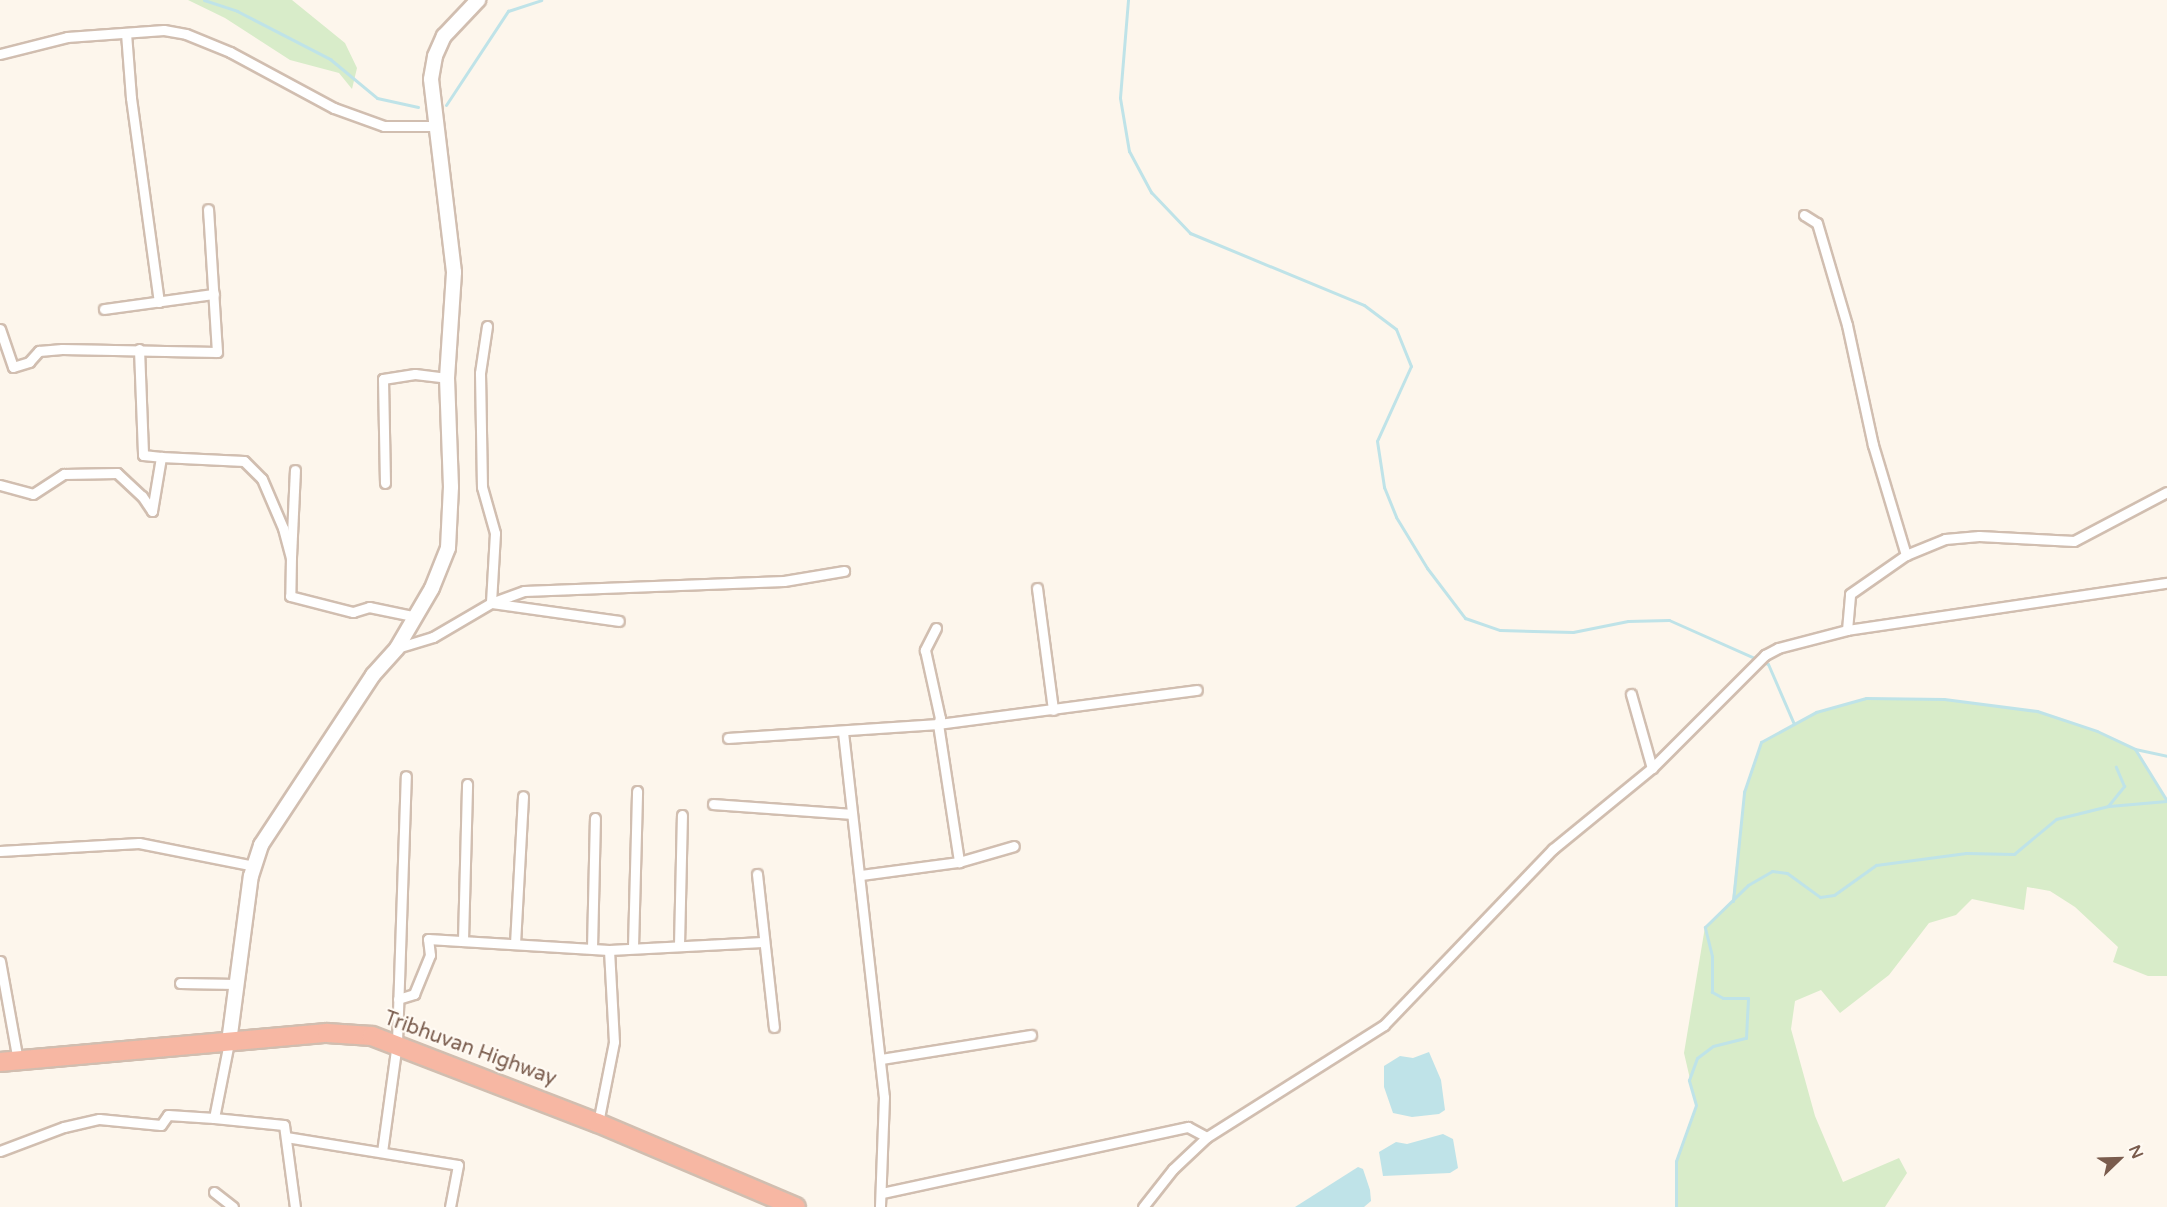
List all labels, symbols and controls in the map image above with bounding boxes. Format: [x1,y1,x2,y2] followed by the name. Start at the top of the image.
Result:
[381,1007,559,1091] street label: Tribhuvan Highway
[2089,1129,2149,1189] north arrow
[2124,1142,2147,1162] text: N

